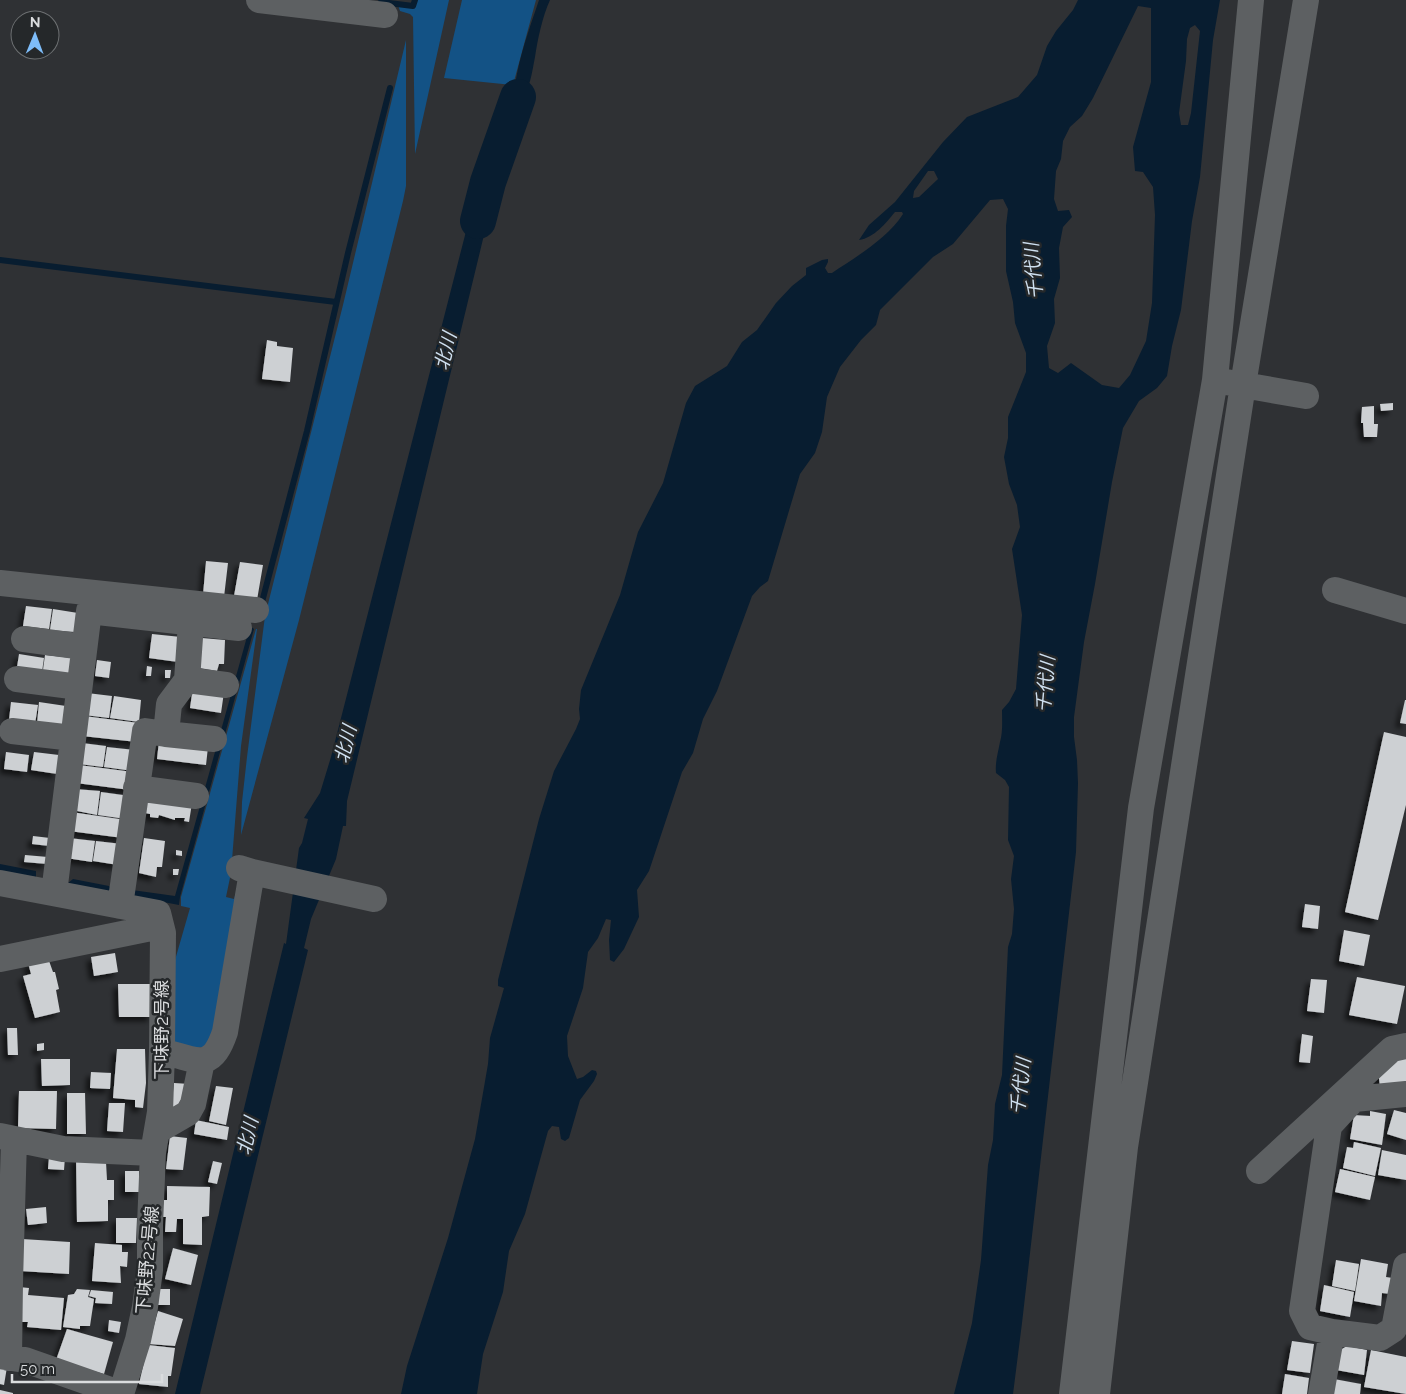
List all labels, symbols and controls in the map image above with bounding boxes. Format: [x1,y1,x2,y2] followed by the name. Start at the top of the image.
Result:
[10,10,60,60] north arrow
[30,14,41,30] text: N
[1019,240,1046,300] water label: 千代川
[430,328,461,372] water label: 北川
[1032,653,1059,713] water label: 千代川
[330,721,361,765] water label: 北川
[151,980,172,1080] street label: 下味野2号線
[1006,1054,1035,1116] water label: 千代川
[232,1113,262,1157] water label: 北川
[132,1205,162,1315] street label: 下味野22号線
[12,1352,162,1384] scale bar
[20,1360,55,1378] text: 50 m

